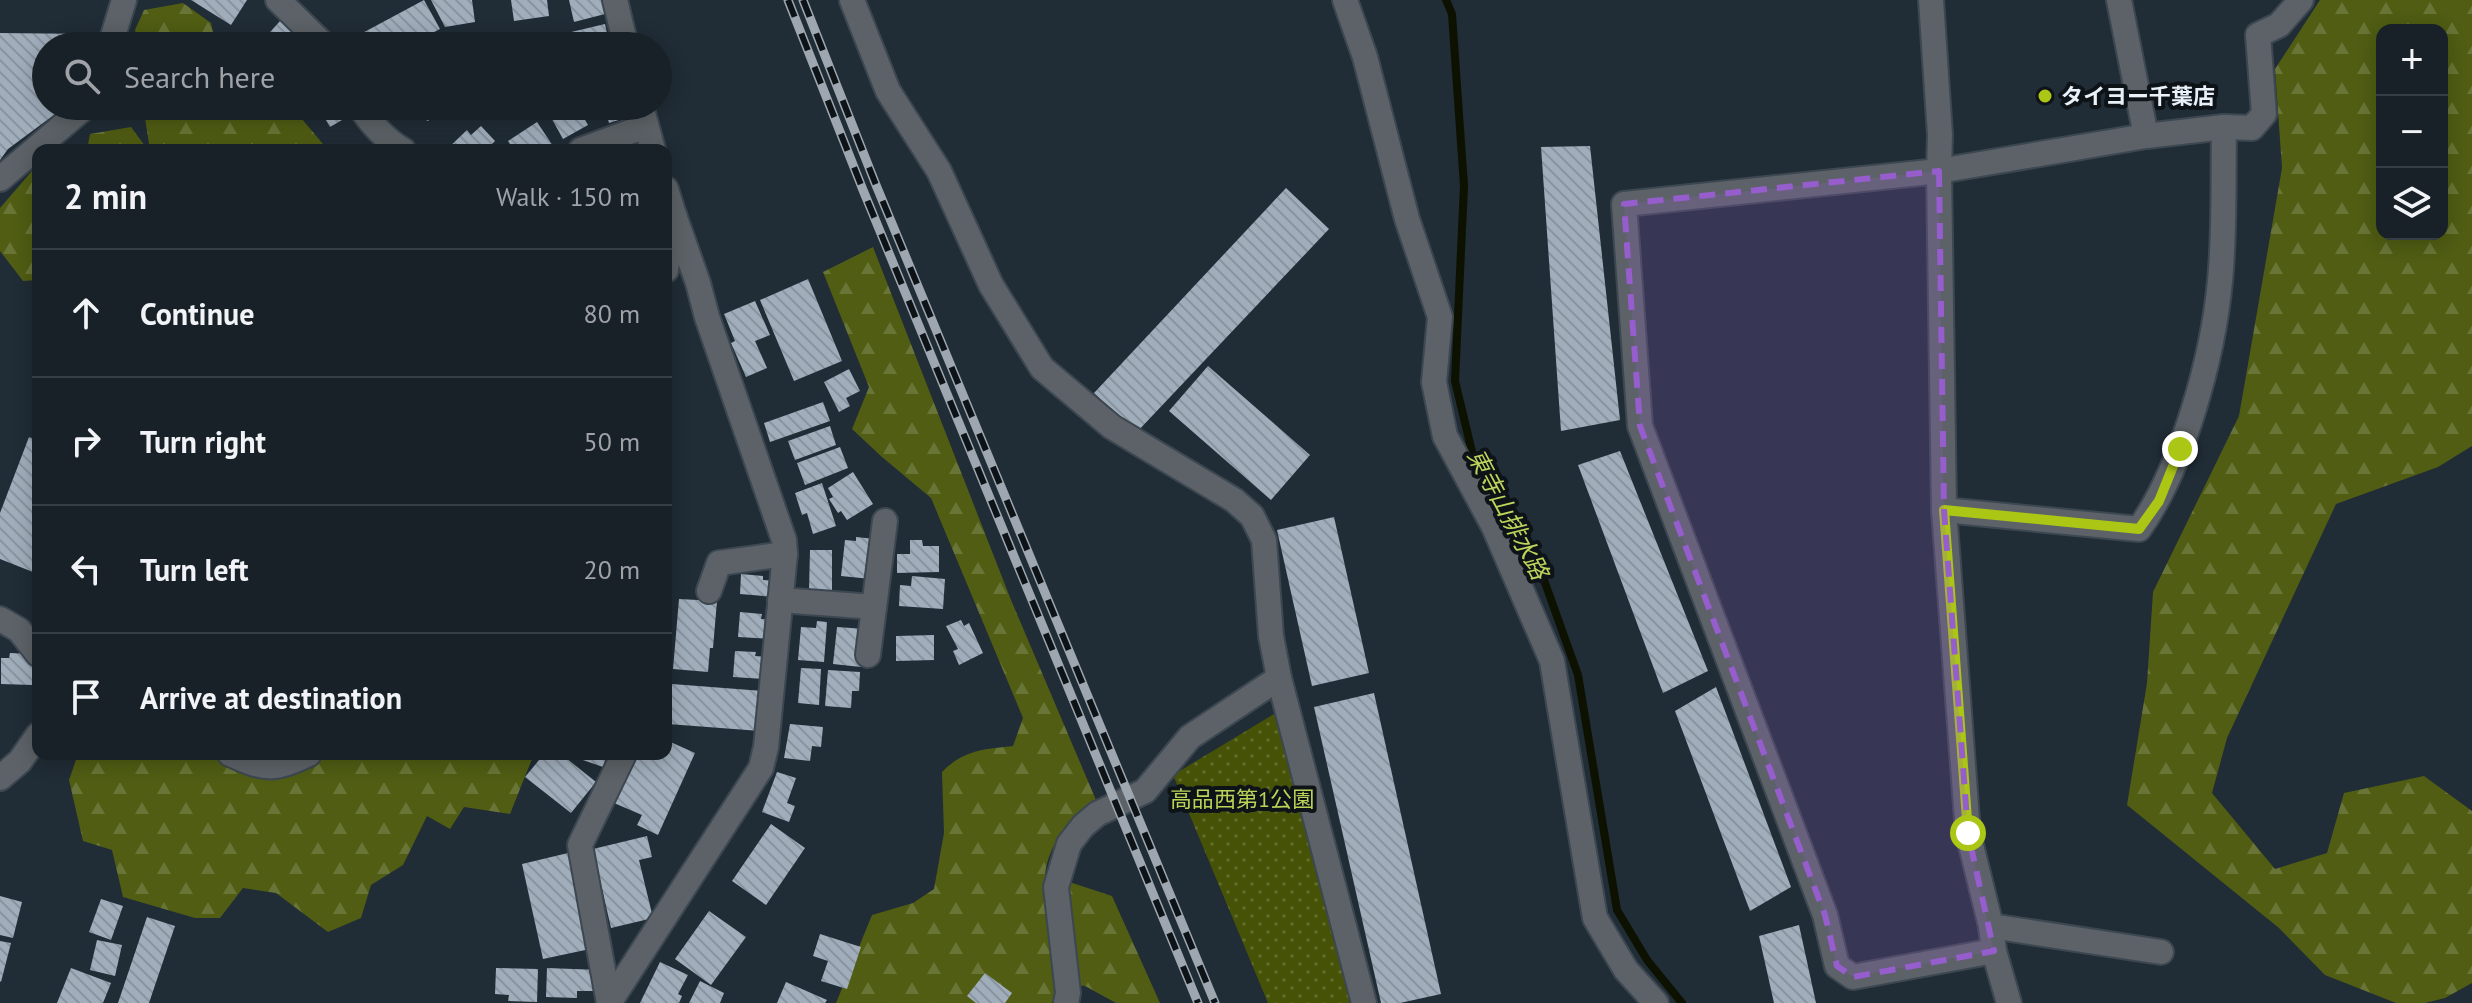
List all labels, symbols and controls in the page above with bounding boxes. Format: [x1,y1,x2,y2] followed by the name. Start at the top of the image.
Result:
[2376,24,2448,240] map controls
[2376,24,2448,96] button: +
[32,32,672,120] search box
[60,54,104,98] icon: search
[124,57,275,96] text: Search here
[2061,82,2215,110] place label: タイヨー千葉店
[2036,87,2054,105] marker: タイヨー千葉店
[2376,96,2448,168] button: −
[2376,168,2448,240] button: layers
[64,174,147,218] text: 2 min
[496,180,640,213] text: Walk · 150 m
[64,291,108,335] icon: ahead
[140,294,254,333] text: Continue
[584,297,640,330] text: 80 m
[64,419,108,463] icon: right
[140,422,266,461] text: Turn right
[584,425,640,458] text: 50 m
[2162,431,2198,467] route end
[1461,443,1556,587] water label: 東寺山排水路
[64,547,108,591] icon: left
[140,550,248,589] text: Turn left
[584,553,640,586] text: 20 m
[64,675,108,719] icon: arrive
[140,678,402,717] text: Arrive at destination
[1170,785,1314,813] park label: 高品西第1公園
[1950,815,1986,851] route start

